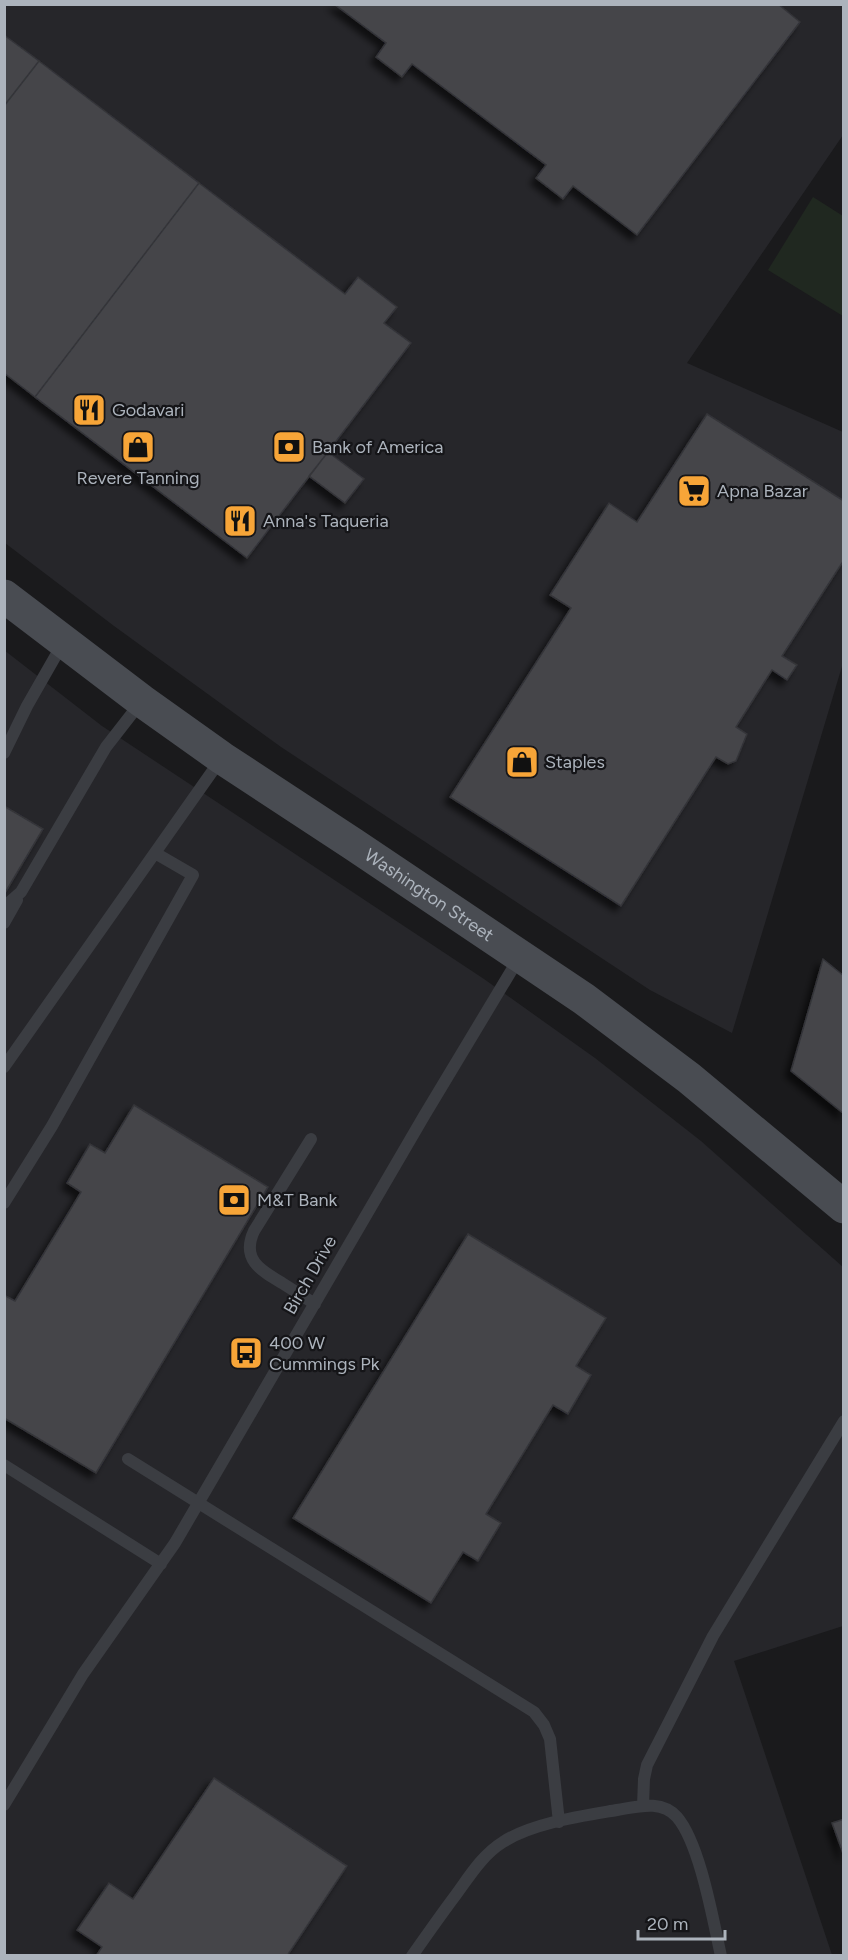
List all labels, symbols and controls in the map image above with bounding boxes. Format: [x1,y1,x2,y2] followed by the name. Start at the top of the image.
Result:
[71,392,107,428] restaurant icon: Godavari
[112,399,184,421] place label: Godavari
[120,429,156,465] shop icon: Revere Tanning
[271,429,307,465] bank icon: Bank of America
[312,436,443,458] place label: Bank of America
[76,467,200,489] place label: Revere Tanning
[676,473,712,509] supermarket icon: Apna Bazar
[717,480,808,502] place label: Apna Bazar
[222,503,258,539] restaurant icon: Anna's Taqueria
[263,510,389,532] place label: Anna's Taqueria
[504,744,540,780] shop icon: Staples
[545,751,605,773] place label: Staples
[360,844,498,946] street label: Washington Street
[216,1182,252,1218] bank icon: M&T Bank
[257,1189,337,1211] place label: M&T Bank
[279,1232,341,1318] street label: Birch Drive
[269,1332,380,1375] place label: 400 W Cummings Pk
[228,1335,264,1371] bus stop icon: 400 W Cummings Pk
[638,1903,725,1941] scale bar
[647,1913,688,1935] text: 20 m

